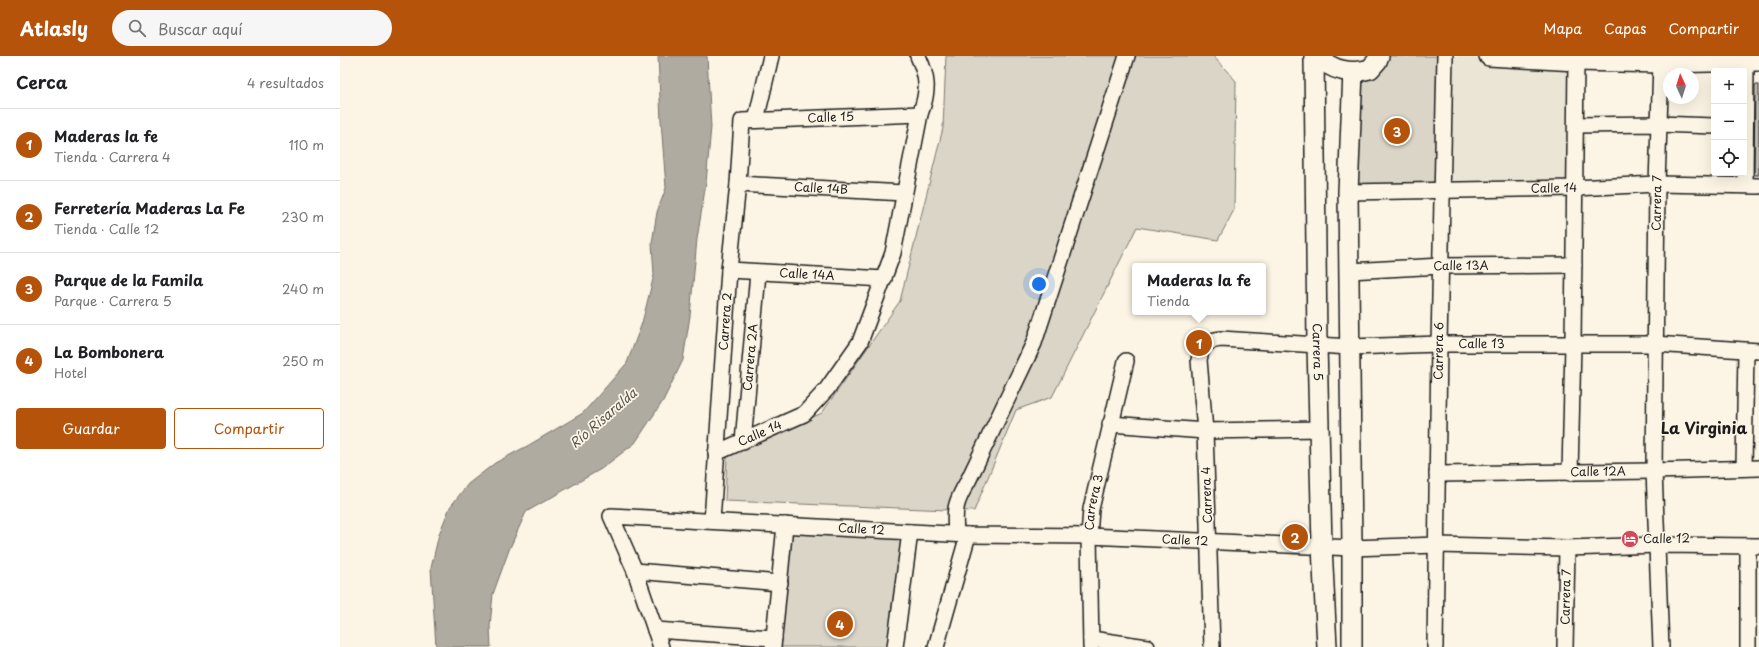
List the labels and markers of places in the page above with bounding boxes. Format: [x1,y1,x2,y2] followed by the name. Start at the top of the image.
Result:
[1384,116,1410,146] pin: 3
[1186,328,1212,358] pin: 1
[1282,522,1308,552] pin: 2
[1620,529,1640,549] hotel icon: Calle 12
[1643,529,1690,547] place label: Calle 12
[827,609,853,639] pin: 4

